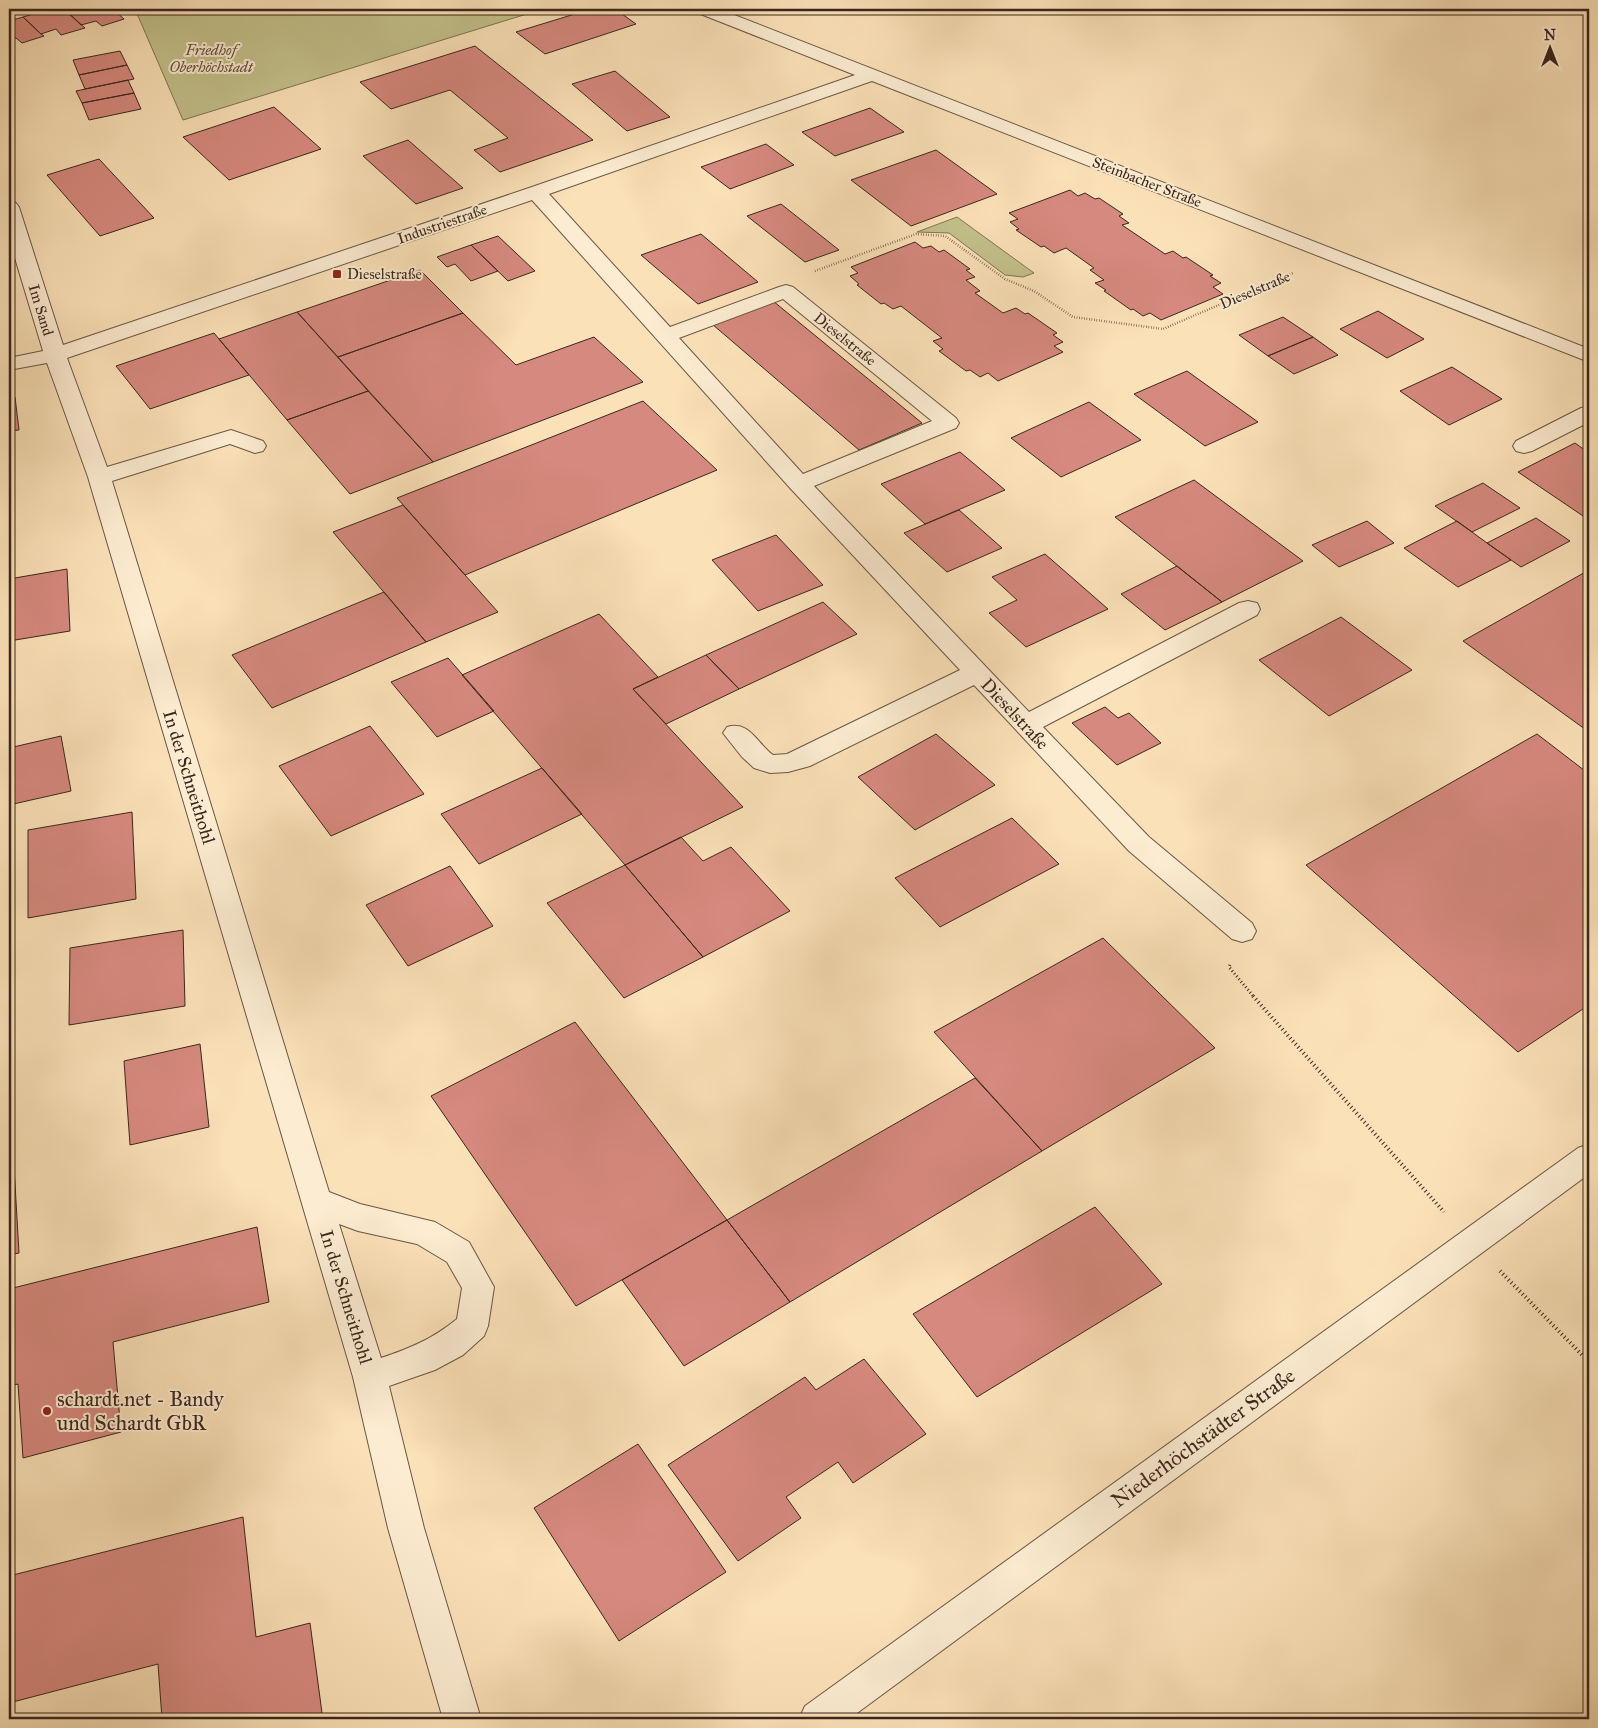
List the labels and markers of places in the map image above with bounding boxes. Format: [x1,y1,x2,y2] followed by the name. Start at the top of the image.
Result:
[347,265,422,283] place label: Dieselstraße
[331,268,343,280] marker: Dieselstraße
[57,1386,225,1436] place label: schardt.net - Bandy und Schardt GbR
[41,1405,53,1417] marker: schardt.net - Bandy und Schardt GbR

